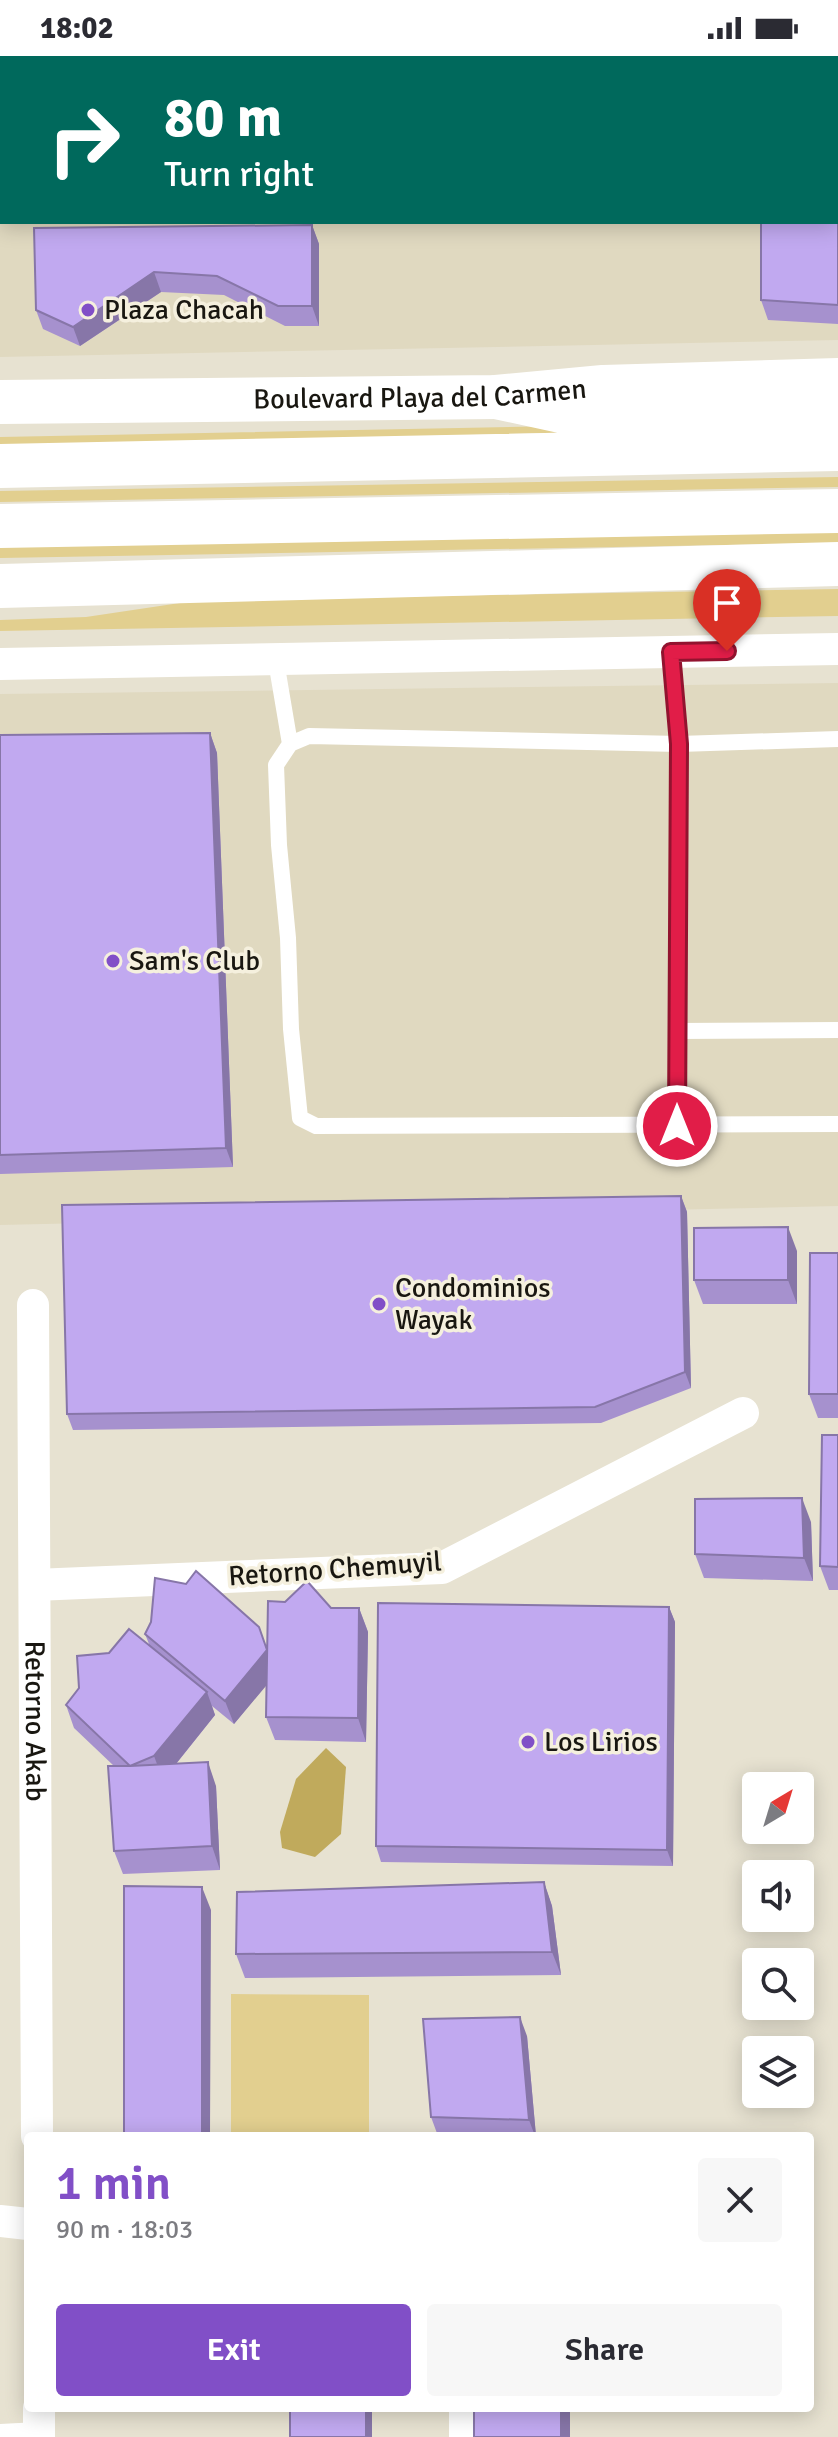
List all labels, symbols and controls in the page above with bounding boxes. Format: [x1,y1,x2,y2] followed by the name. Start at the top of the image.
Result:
[40,10,114,47] text: 18:02
[164,83,282,152] text: 80 m
[32,88,136,192] icon: right
[164,152,314,197] text: Turn right
[104,293,264,327] place label: Plaza Chacah
[79,301,97,319] marker: Plaza Chacah
[253,372,588,416] street label: Boulevard Playa del Carmen
[693,569,761,651] pin
[705,581,749,625] icon: arrive
[129,944,260,978] place label: Sam's Club
[104,952,122,970] marker: Sam's Club
[635,1084,719,1168] position arrow
[395,1271,551,1337] place label: Condominios Wayak
[370,1295,388,1313] marker: Condominios Wayak
[227,1545,443,1593] street label: Retorno Chemuyil
[18,1640,52,1802] street label: Retorno Akab
[544,1725,658,1759] place label: Los Lirios
[519,1733,537,1751] marker: Los Lirios
[742,1772,814,1844] north arrow
[742,1772,814,2108] map controls
[742,1860,814,1932] button: sound
[742,1948,814,2020] button: search
[742,2036,814,2108] button: layers
[56,2154,171,2213] text: 1 min
[698,2158,782,2242] button: close
[56,2214,193,2246] text: 90 m · 18:03
[56,2304,411,2396] button: Exit
[427,2304,782,2396] button: Share

